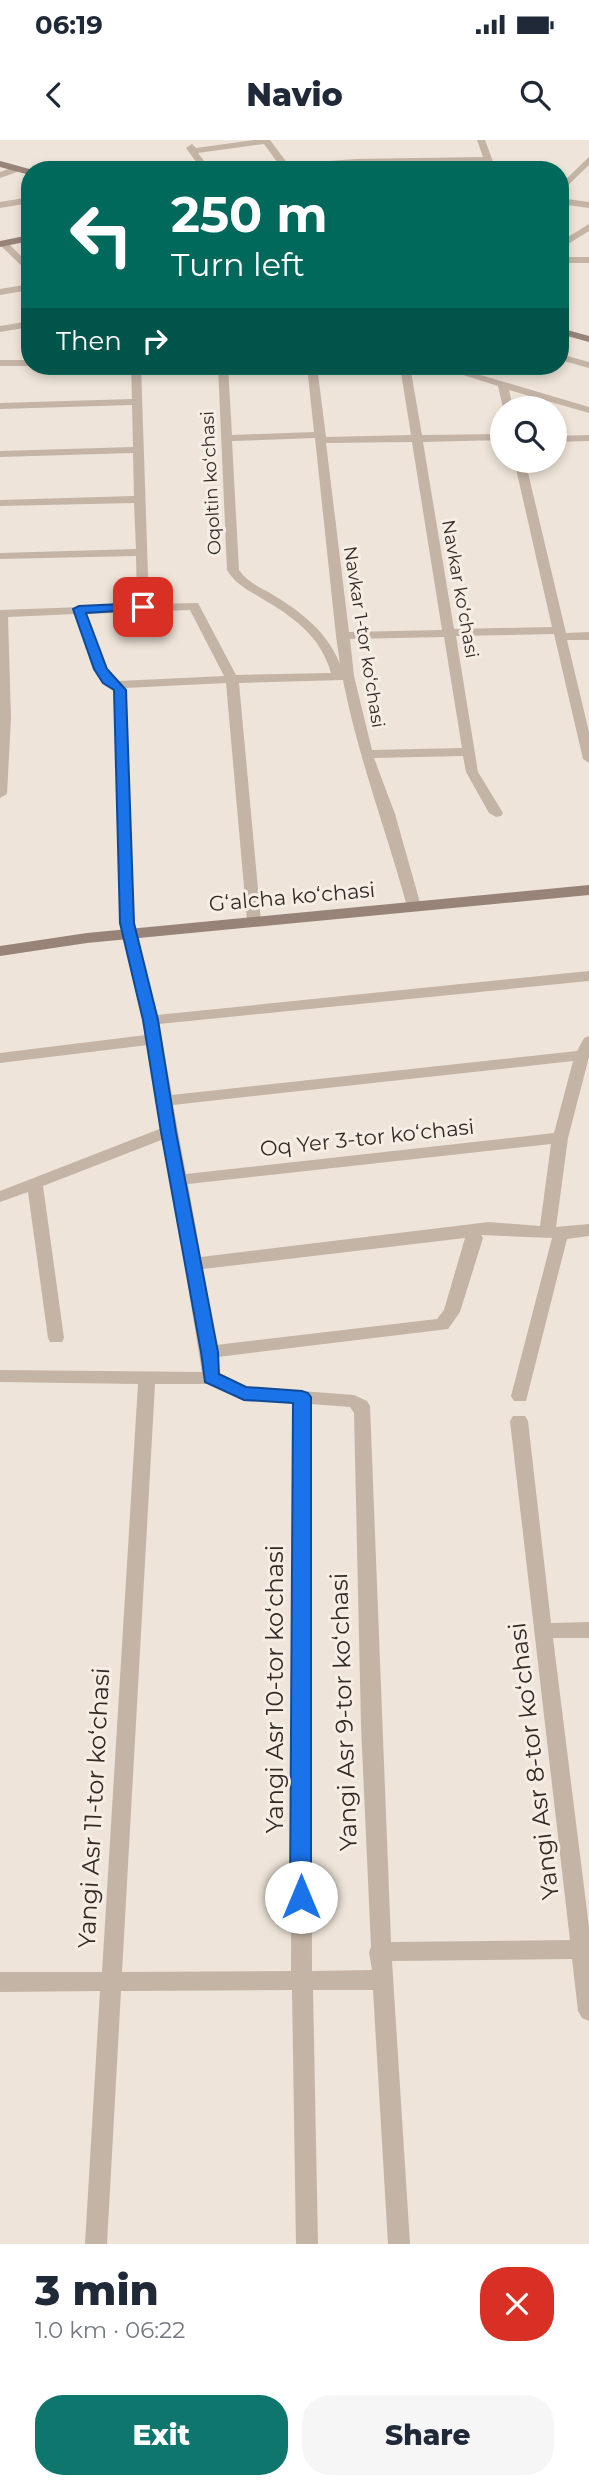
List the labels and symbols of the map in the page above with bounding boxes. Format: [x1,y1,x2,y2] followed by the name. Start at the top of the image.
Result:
[196,410,226,556] street label: Oqoltin koʻchasi
[437,518,483,660] street label: Navkar koʻchasi
[339,545,389,729] street label: Navkar 1-tor koʻchasi
[113,577,173,637] pin
[208,877,376,916] street label: Gʻalcha koʻchasi
[259,1114,475,1161] street label: Oq Yer 3-tor koʻchasi
[260,1545,289,1833] street label: Yangi Asr 10-tor koʻchasi
[324,1572,363,1852] street label: Yangi Asr 9-tor koʻchasi
[502,1621,565,1901] street label: Yangi Asr 8-tor koʻchasi
[72,1667,115,1949] street label: Yangi Asr 11-tor koʻchasi
[264,1860,338,1934] position arrow

